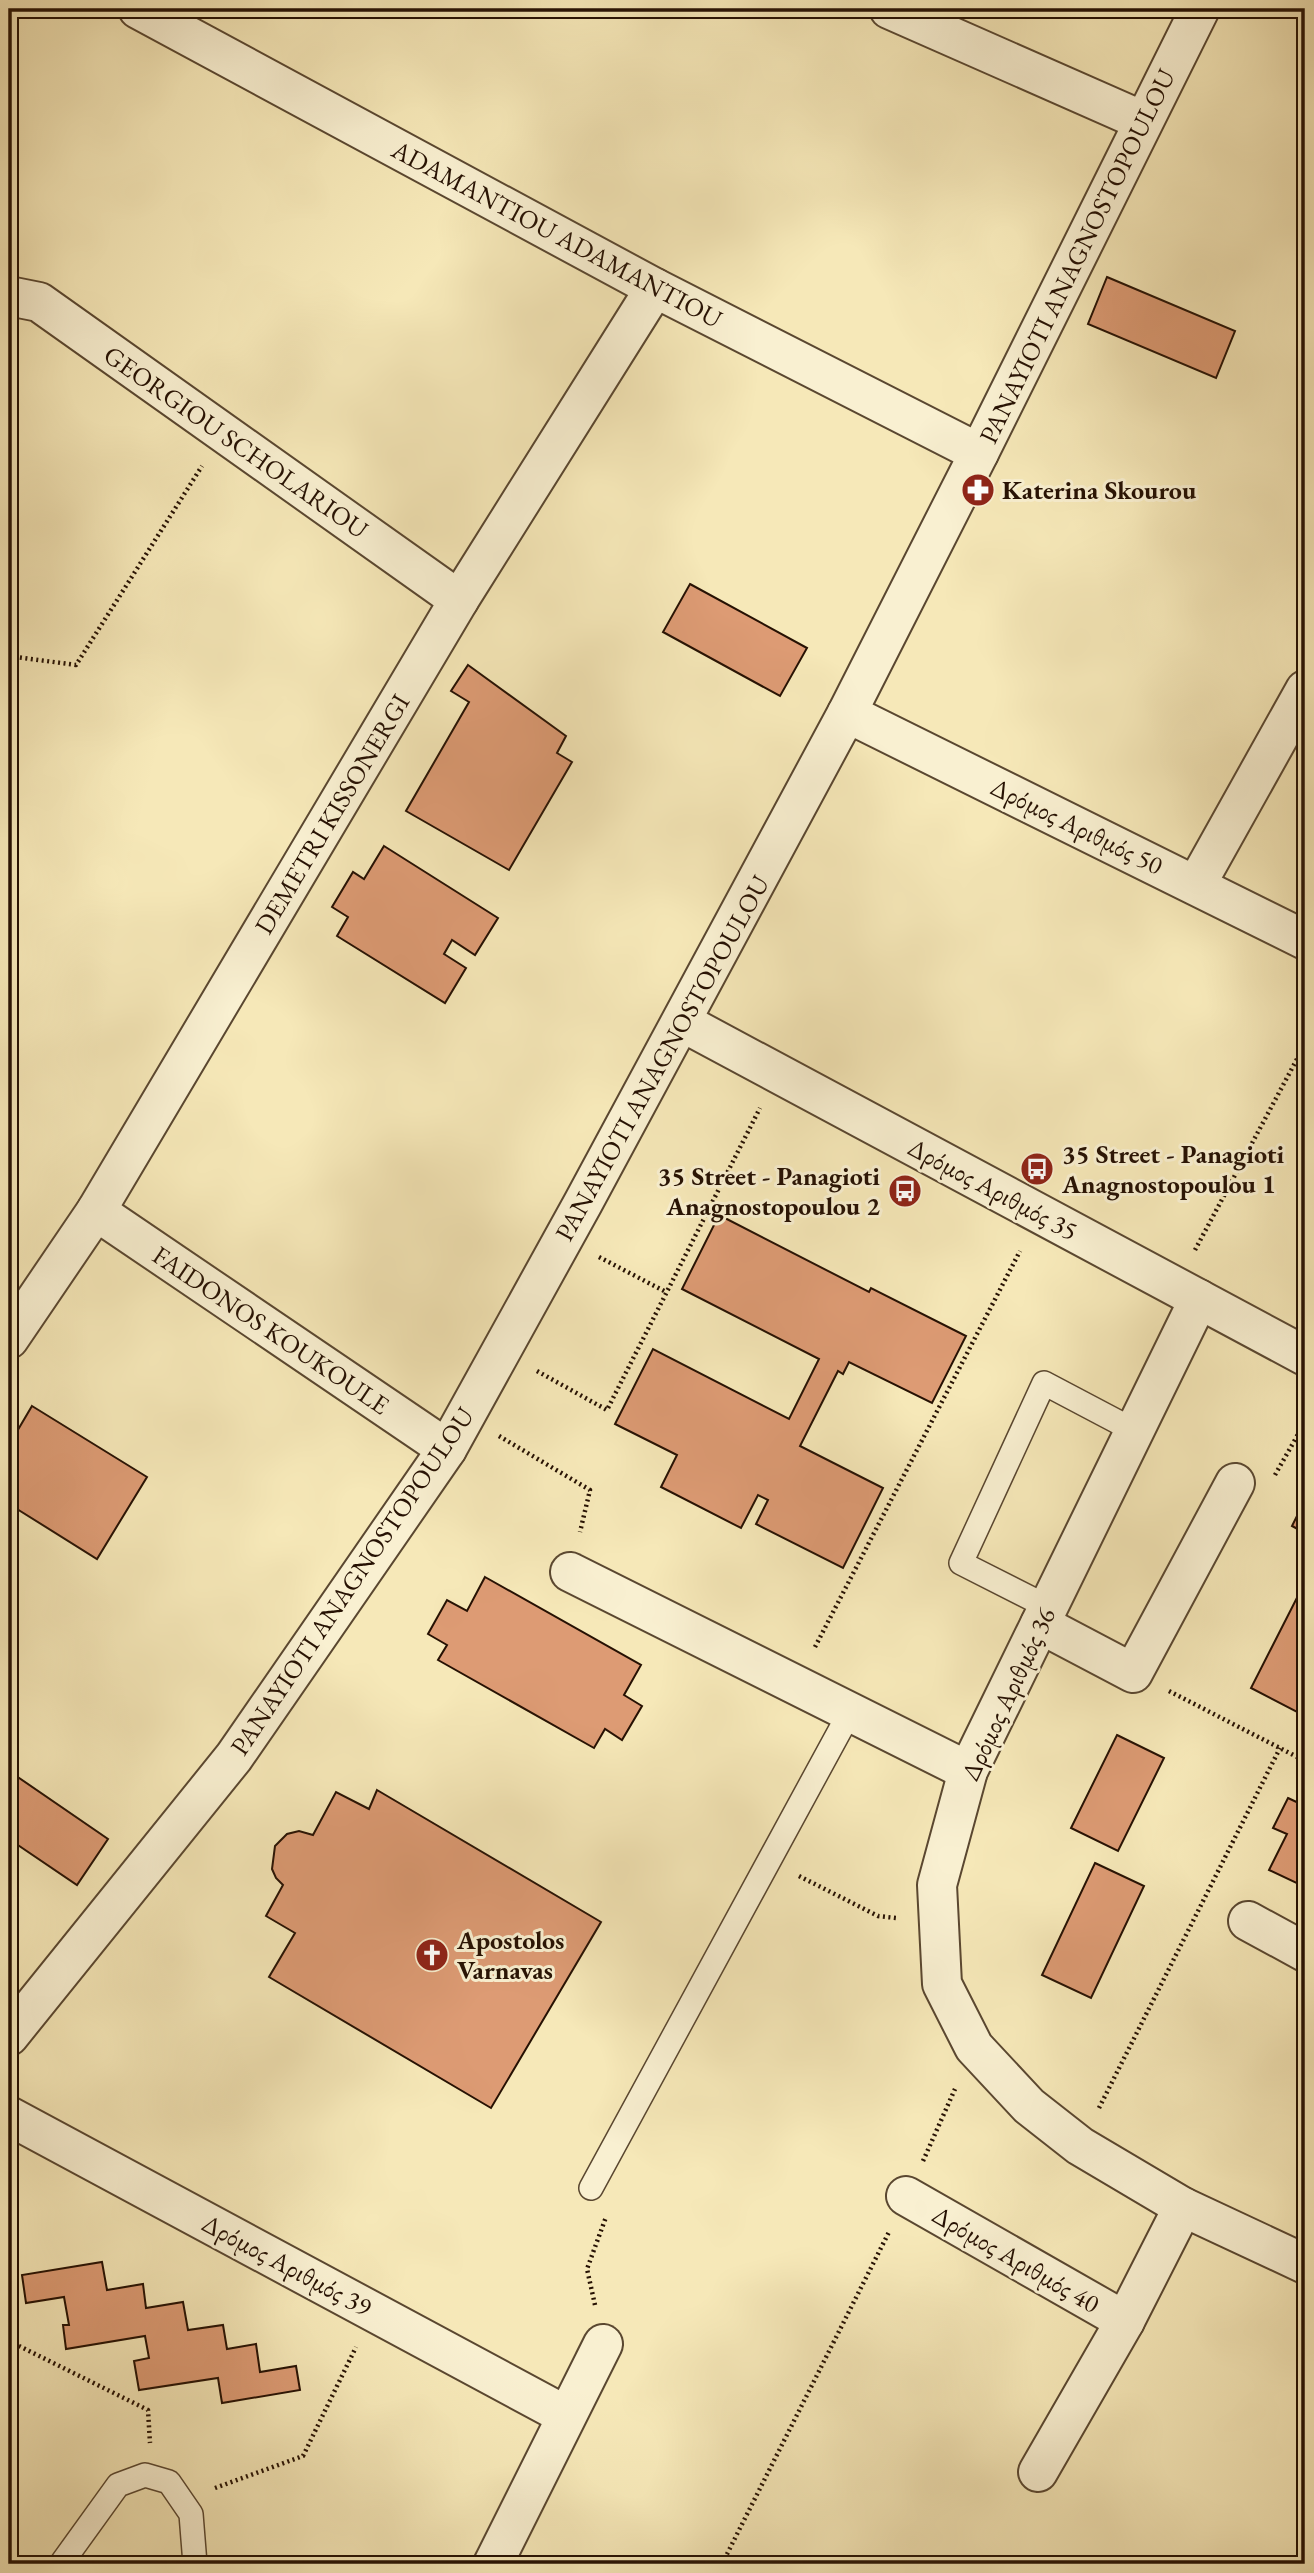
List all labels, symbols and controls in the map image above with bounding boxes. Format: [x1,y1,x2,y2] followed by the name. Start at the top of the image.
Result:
[971,63,1183,449] street label: PANAYIOTI ANAGNOSTOPOULOU
[385,132,728,336] street label: ADAMANTIOU ADAMANTIOU
[97,338,375,546] street label: GEORGIOU SCHOLARIOU
[959,471,997,509] pharmacy icon: Katerina Skourou
[1002,473,1197,507] place label: Katerina Skourou
[247,687,417,940] street label: DEMETRI KISSONERGI
[985,770,1169,882] street label: Δρόμος Αριθμός 50
[547,869,777,1247] street label: PANAYIOTI ANAGNOSTOPOULOU
[902,1130,1084,1248] street label: Δρόμος Αριθμός 35
[1061,1137,1285,1201] place label: 35 Street - Panagioti Anagnostopoulou 1
[1018,1150,1056,1188] bus stop icon: 35 Street - Panagioti Anagnostopoulou 1
[658,1159,880,1223] place label: 35 Street - Panagioti Anagnostopoulou 2
[886,1172,924,1210] bus stop icon: 35 Street - Panagioti Anagnostopoulou 2
[146,1238,396,1422] street label: FAIDONOS KOUKOULE
[222,1400,482,1762] street label: PANAYIOTI ANAGNOSTOPOULOU
[953,1602,1063,1786] street label: Δρόμος Αριθμός 36
[456,1923,564,1987] place label: Apostolos Varnavas
[413,1936,451,1974] church icon: Apostolos Varnavas
[926,2197,1106,2321] street label: Δρόμος Αριθμός 40
[196,2206,378,2324] street label: Δρόμος Αριθμός 39

